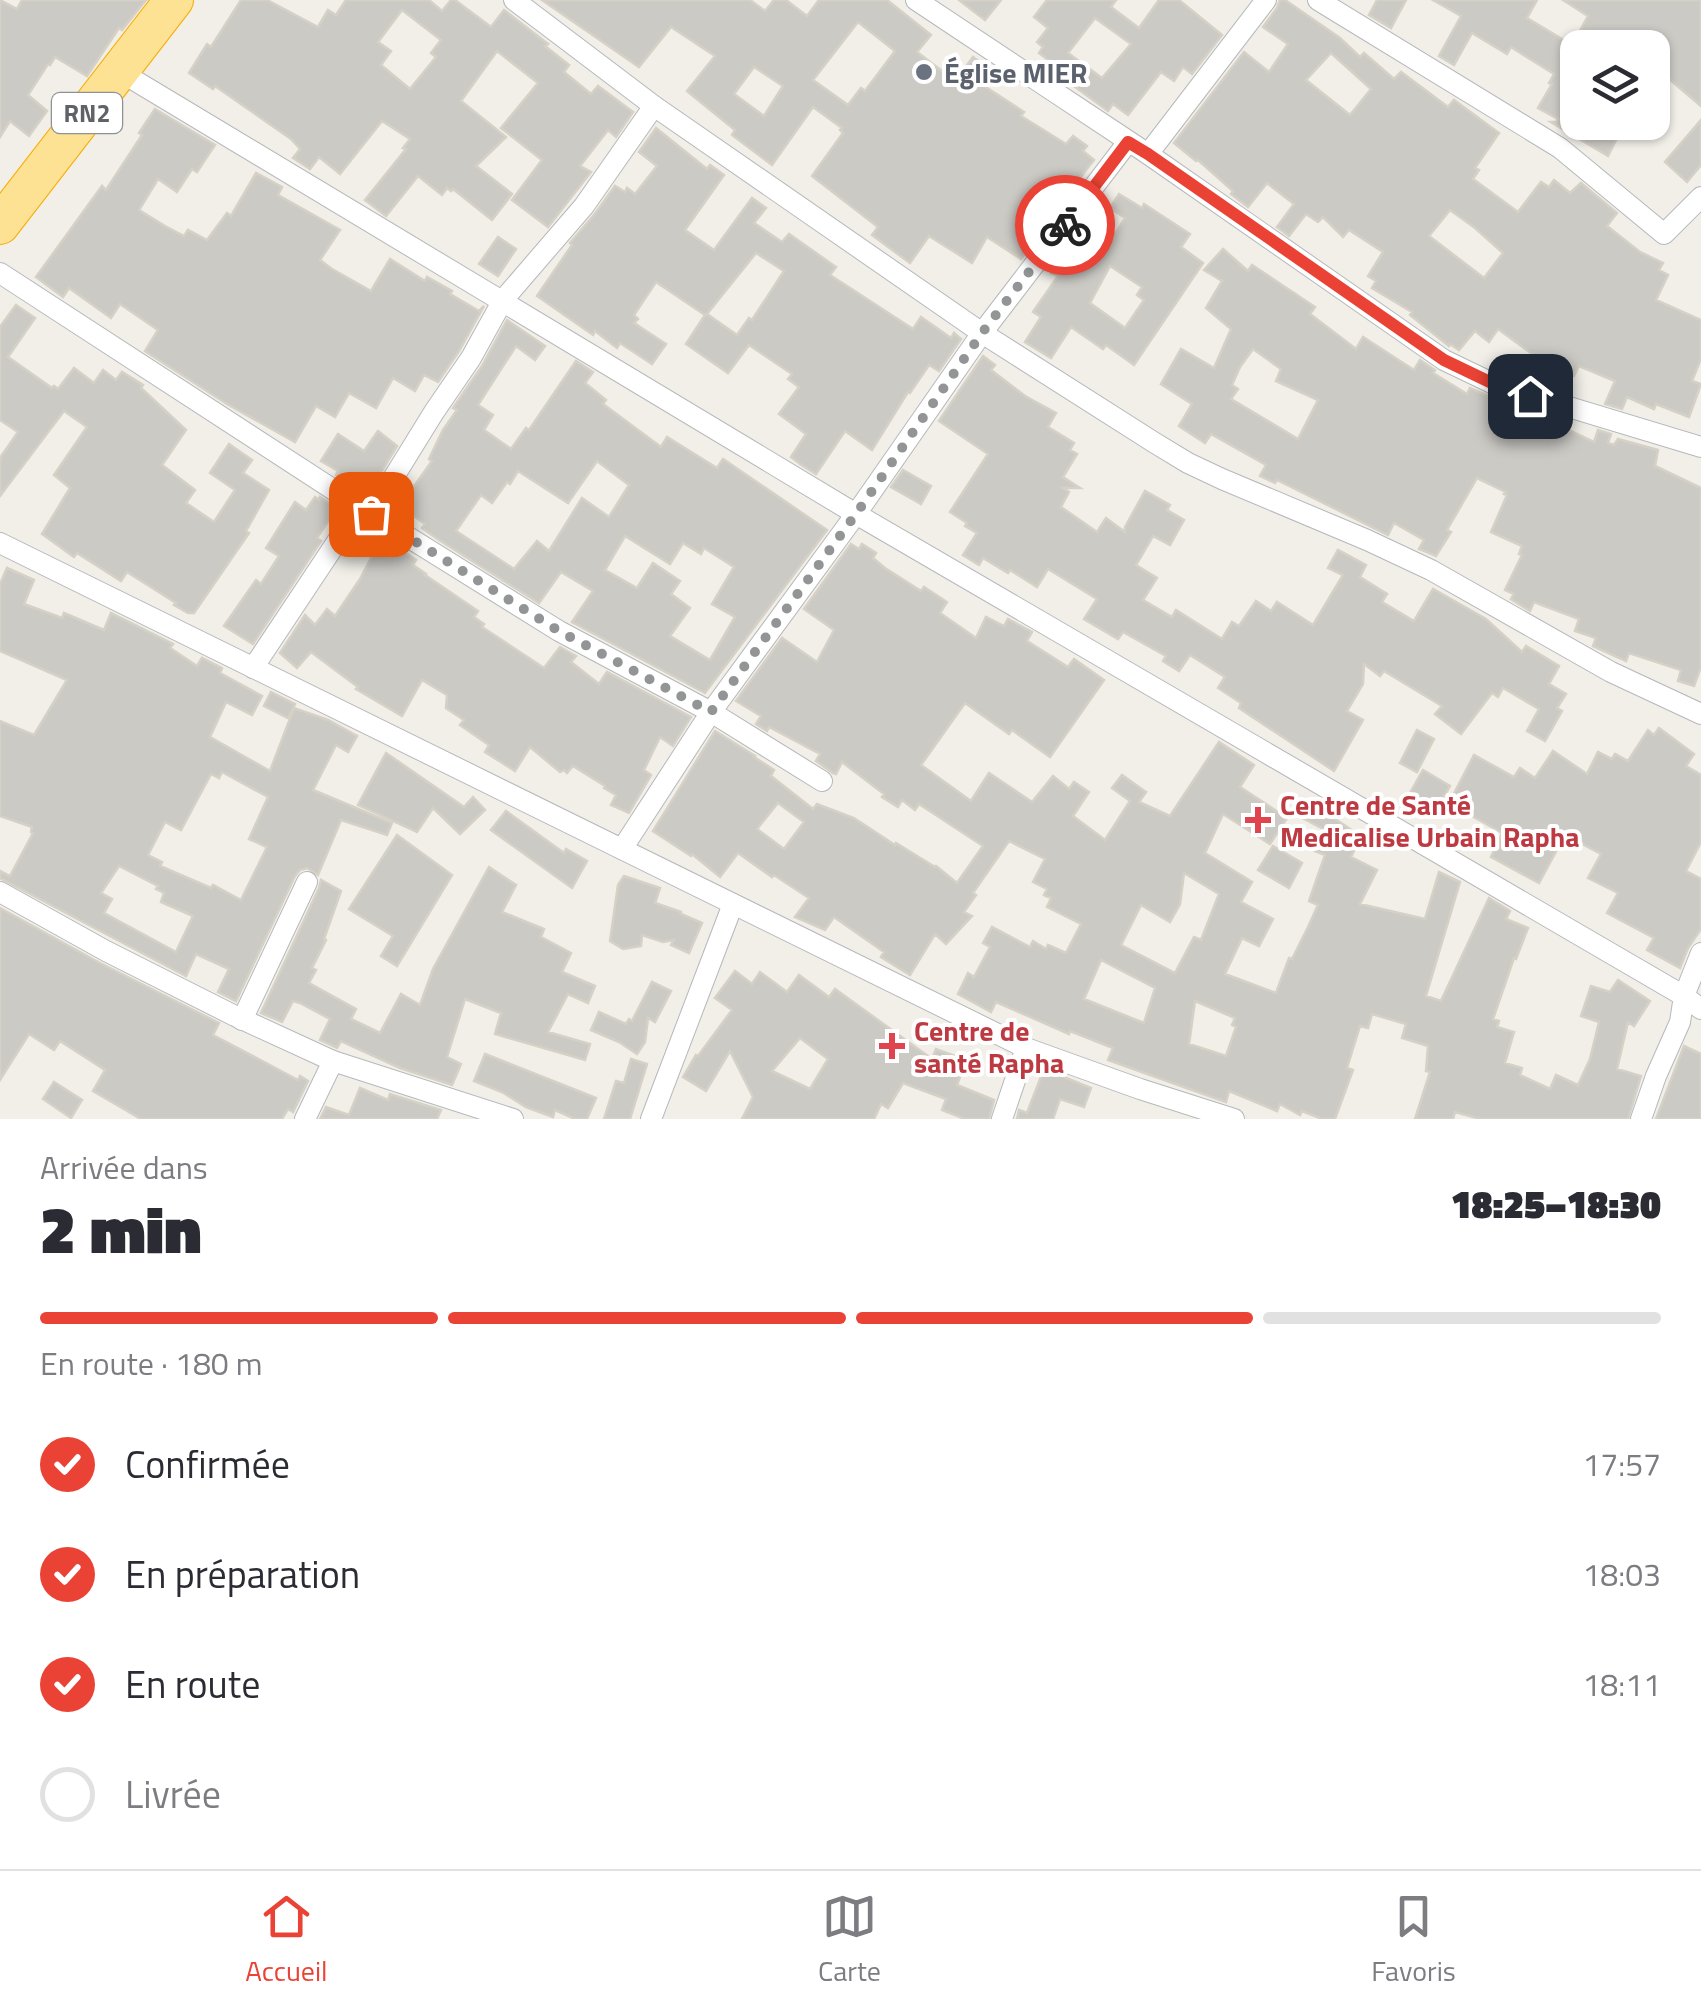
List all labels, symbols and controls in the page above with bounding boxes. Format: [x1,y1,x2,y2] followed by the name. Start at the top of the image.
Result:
[1560,30,1670,140] map controls
[1560,30,1670,140] button: layers
[944,51,1087,94] place label: Église MIER
[913,61,935,83] marker: Église MIER
[52,93,122,133] road number: RN2
[1015,175,1115,275] courier
[1038,198,1093,253] icon: bike
[1488,354,1573,439] pin
[1503,369,1558,424] icon: home
[329,472,414,557] pin
[344,487,399,542] icon: bag
[1280,783,1580,858] place label: Centre de Santé Medicalise Urbain Rapha
[1245,807,1271,833] marker: Centre de Santé Medicalise Urbain Rapha
[914,1009,1064,1084] place label: Centre de santé Rapha
[879,1033,905,1059] marker: Centre de santé Rapha
[40,1143,208,1191] text: Arrivée dans
[1451,1175,1661,1233] text: 18:25–18:30
[40,1179,201,1278] text: 2 min
[40,1339,263,1387] text: En route · 180 m
[125,1435,290,1493] text: Confirmée
[40,1437,95,1492] icon: check
[1582,1440,1661,1488] text: 17:57
[125,1545,360,1603] text: En préparation
[40,1547,95,1602] icon: check
[1582,1550,1661,1598] text: 18:03
[125,1655,260,1713] text: En route
[40,1657,95,1712] icon: check
[1582,1660,1661,1708] text: 18:11
[125,1765,221,1823] text: Livrée
[245,1889,328,1992] tab: Accueil
[818,1889,881,1992] tab: Carte
[1371,1889,1456,1992] tab: Favoris

